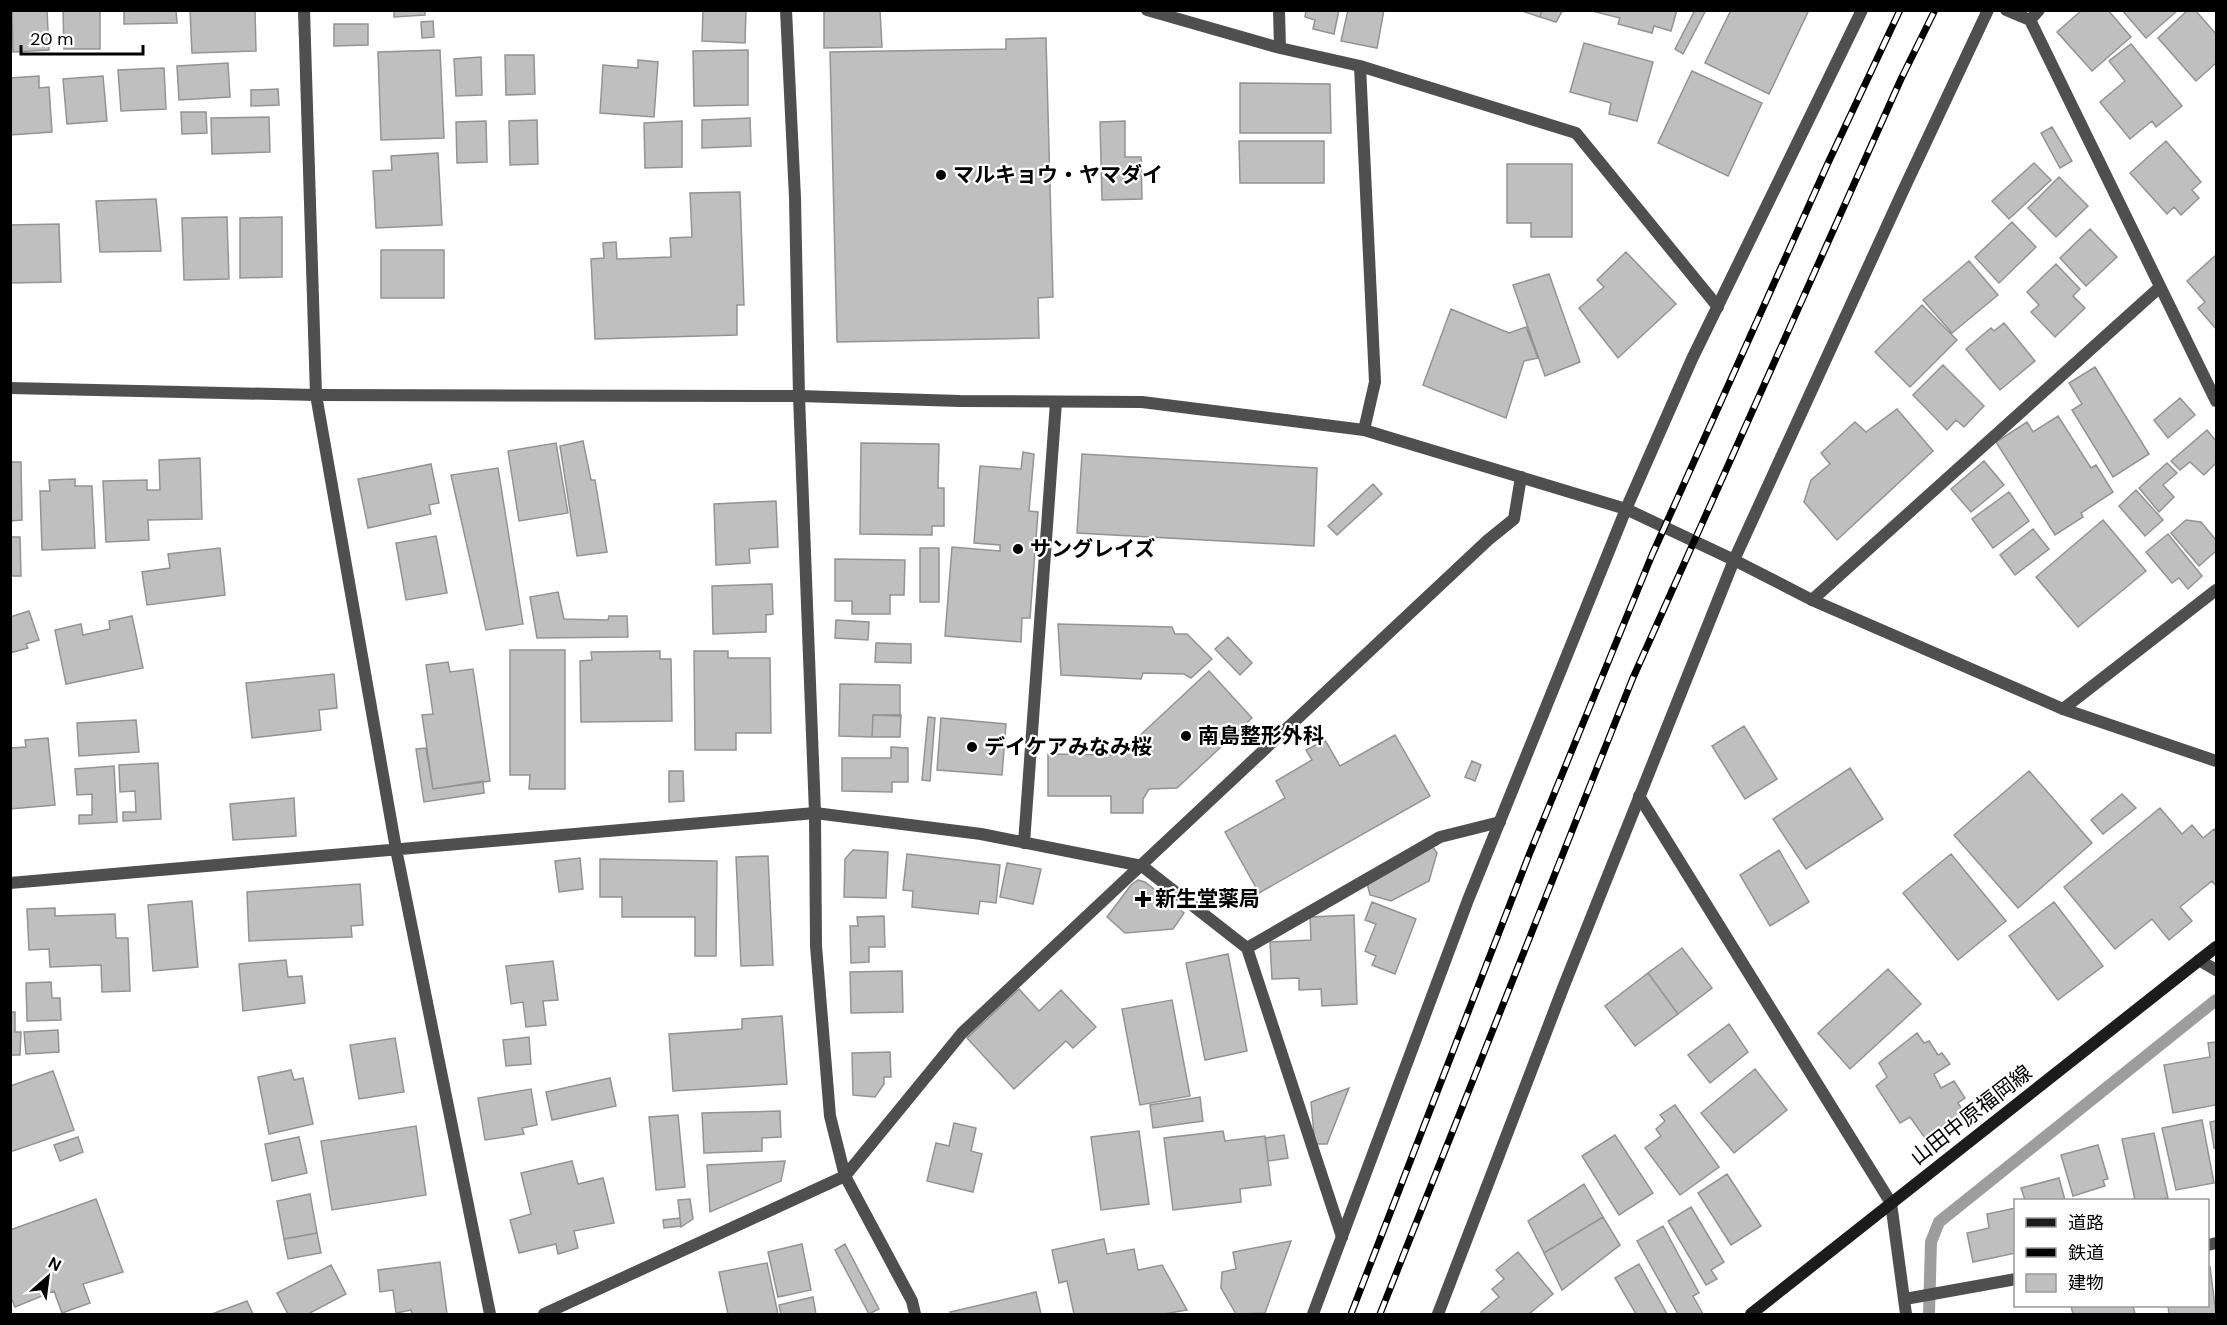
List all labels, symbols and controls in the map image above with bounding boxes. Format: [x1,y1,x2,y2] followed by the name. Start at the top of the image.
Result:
[21,18,142,56] scale bar
[30,27,73,51] text: 20 m
[953,161,1163,189] place label: マルキョウ・ヤマダイ
[934,168,948,182] marker: マルキョウ・ヤマダイ
[1030,535,1155,563] place label: サングレイズ
[1011,542,1025,556] marker: サングレイズ
[1198,722,1324,750] place label: 南島整形外科
[1179,729,1193,743] marker: 南島整形外科
[984,733,1152,761] place label: デイケアみなみ桜
[965,740,979,754] marker: デイケアみなみ桜
[1155,885,1260,913] place label: 新生堂薬局
[1136,892,1150,906] marker: 新生堂薬局
[1904,1059,2038,1171] street label: 山田中原福岡線
[2014,1199,2209,1307] legend
[2068,1211,2104,1235] text: 道路
[2068,1241,2104,1265] text: 鉄道
[18,1247,78,1307] north arrow
[45,1252,65,1276] text: N
[2068,1271,2104,1295] text: 建物

